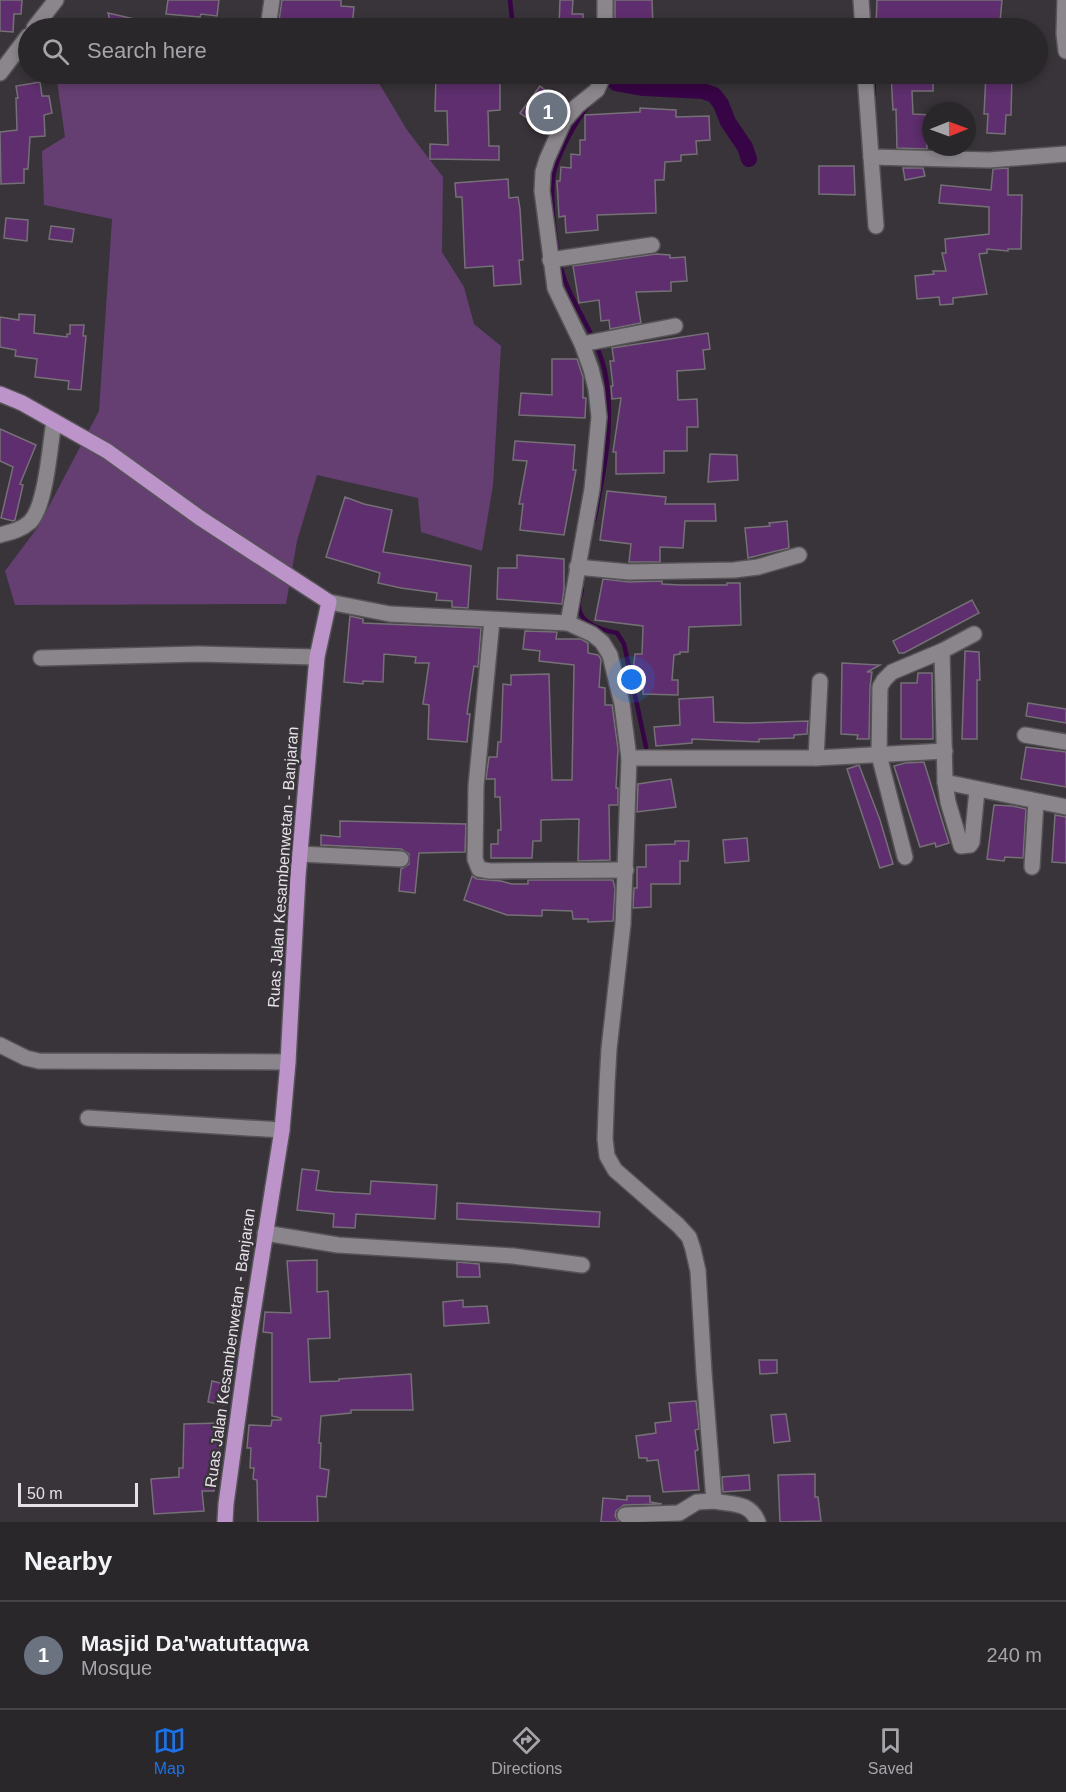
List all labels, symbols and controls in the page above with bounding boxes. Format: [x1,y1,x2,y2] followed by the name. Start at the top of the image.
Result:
[18,18,1048,84] search box
[39,35,72,68] icon: search
[87,38,207,63] text: Search here
[528,90,568,134] pin: 1
[922,102,976,156] north arrow
[617,665,646,694] your location
[265,726,301,1008] street label: Ruas Jalan Kesambenwetan - Banjaran
[202,1207,258,1489] street label: Ruas Jalan Kesambenwetan - Banjaran
[18,1480,138,1508] scale bar
[27,1485,63,1502] text: 50 m
[24,1546,112,1576] text: Nearby
[81,1631,309,1656] text: Masjid Da'watuttaqwa
[38,1644,49,1666] text: 1
[986,1644,1042,1666] text: 240 m
[81,1657,152,1679] text: Mosque
[153,1724,186,1778] tab: Map
[491,1724,562,1778] tab: Directions
[868,1724,913,1778] tab: Saved

